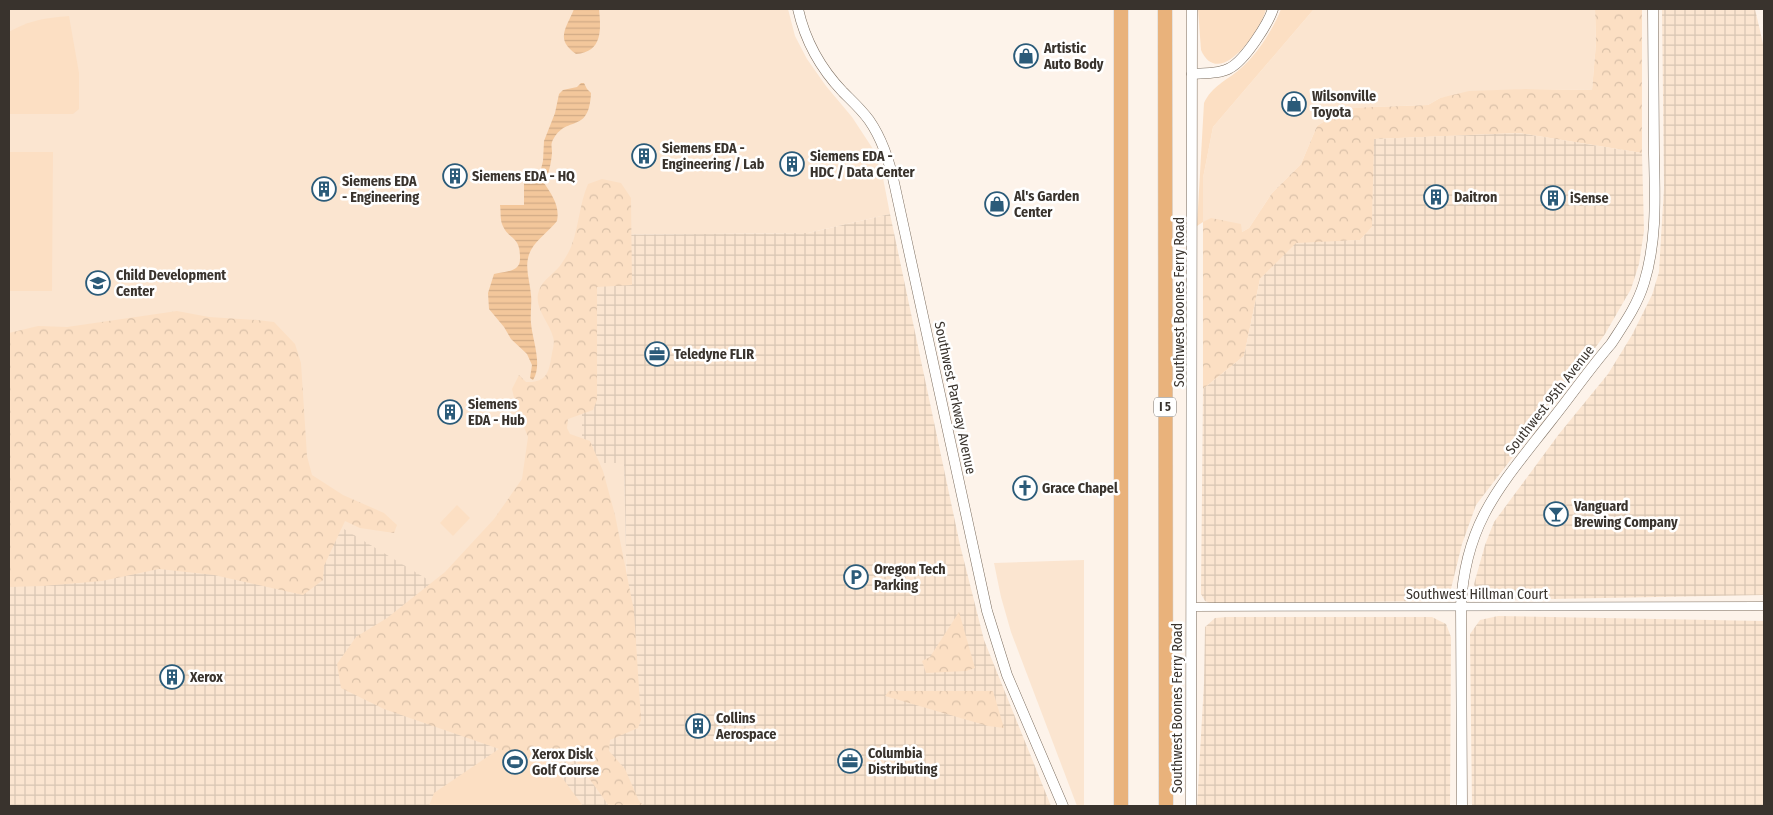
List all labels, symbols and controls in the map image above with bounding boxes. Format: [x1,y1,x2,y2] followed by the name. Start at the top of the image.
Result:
[1043,40,1104,73] place label: Artistic Auto Body
[1013,43,1039,69] shop icon: Artistic Auto Body
[1312,88,1376,121] place label: Wilsonville Toyota
[1281,91,1307,117] shop icon: Wilsonville Toyota
[662,140,765,173] place label: Siemens EDA - Engineering / Lab
[631,143,657,169] building icon: Siemens EDA - Engineering / Lab
[810,148,916,181] place label: Siemens EDA - HDC / Data Center
[779,151,805,177] building icon: Siemens EDA - HDC / Data Center
[442,163,468,189] building icon: Siemens EDA - HQ
[472,168,575,185] place label: Siemens EDA - HQ
[342,173,419,206] place label: Siemens EDA - Engineering
[311,176,337,202] building icon: Siemens EDA - Engineering
[1423,184,1449,210] building icon: Daitron
[1540,185,1566,211] building icon: iSense
[1013,188,1079,221] place label: Al's Garden Center
[1454,189,1497,206] place label: Daitron
[1570,190,1609,207] place label: iSense
[984,191,1010,217] shop icon: Al's Garden Center
[1171,217,1188,387] street label: Southwest Boones Ferry Road
[116,267,227,300] place label: Child Development Center
[85,270,111,296] school or university icon: Child Development Center
[931,320,980,476] street label: Southwest Parkway Avenue
[644,341,670,367] office icon: Teledyne FLIR
[1502,342,1598,458] street label: Southwest 95th Avenue
[674,346,754,363] place label: Teledyne FLIR
[468,396,525,429] place label: Siemens EDA - Hub
[1154,398,1176,417] road number: I 5
[437,399,463,425] building icon: Siemens EDA - Hub
[1012,475,1038,501] church icon: Grace Chapel
[1042,480,1118,497] place label: Grace Chapel
[1573,498,1678,531] place label: Vanguard Brewing Company
[1543,501,1569,527] bar icon: Vanguard Brewing Company
[874,561,946,594] place label: Oregon Tech Parking
[843,564,869,590] parking icon: Oregon Tech Parking
[1406,586,1549,603] street label: Southwest Hillman Court
[1169,623,1186,793] street label: Southwest Boones Ferry Road
[159,664,185,690] building icon: Xerox
[189,669,223,686] place label: Xerox
[715,710,776,743] place label: Collins Aerospace
[685,713,711,739] building icon: Collins Aerospace
[868,745,938,778] place label: Columbia Distributing
[531,746,599,779] place label: Xerox Disk Golf Course
[837,748,863,774] office icon: Columbia Distributing
[502,749,528,775] sports icon: Xerox Disk Golf Course

